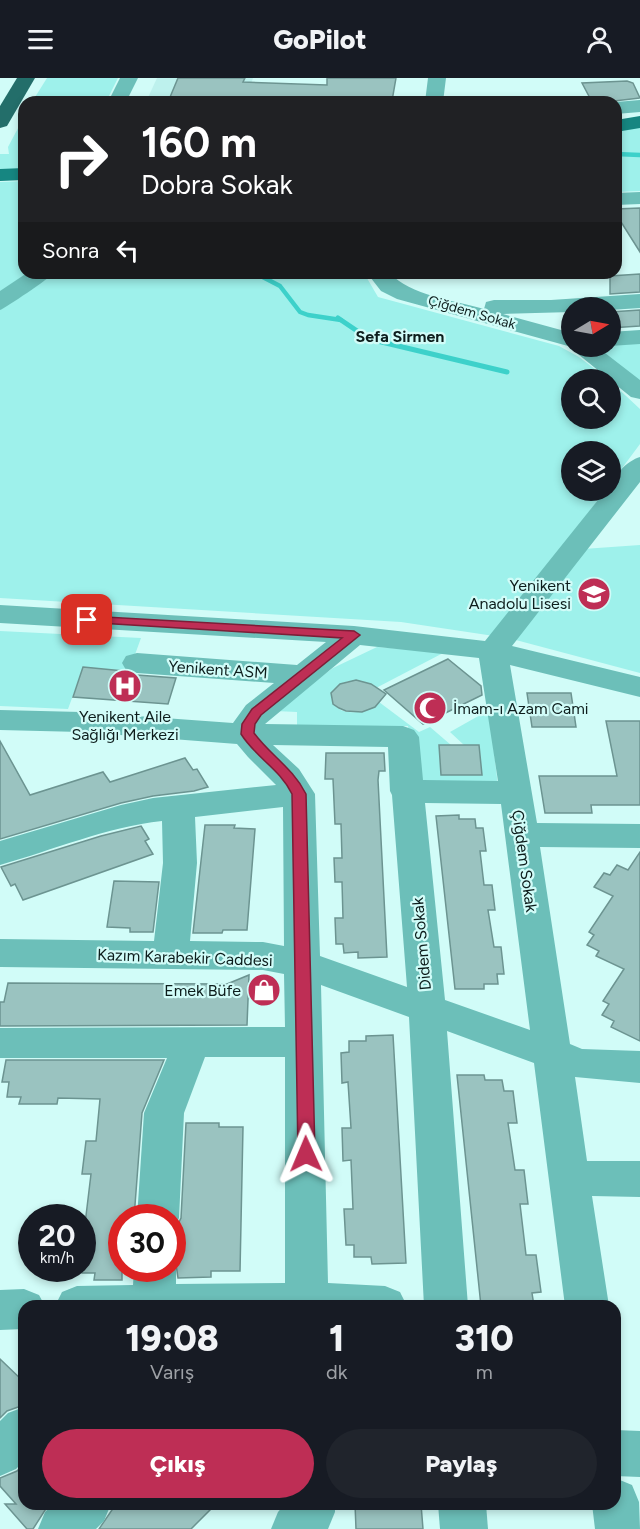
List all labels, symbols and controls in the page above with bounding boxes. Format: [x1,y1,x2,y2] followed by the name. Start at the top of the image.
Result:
[24,23,57,56] icon: menu
[273,23,367,56] text: GoPilot
[583,23,616,56] icon: person
[141,117,257,168] text: 160 m
[42,120,120,198] icon: right
[141,168,293,201] text: Dobra Sokak
[111,234,144,267] icon: left
[42,237,99,264] text: Sonra
[426,292,518,333] street label: Çiğdem Sokak
[561,297,621,357] north arrow
[561,297,621,501] map controls
[356,327,444,346] district label: Sefa Sirmen
[561,369,621,429] button: search
[561,441,621,501] button: layers
[469,576,571,613] place label: Yenikent Anadolu Lisesi
[576,576,612,612] school or university icon: Yenikent Anadolu Lisesi
[61,594,112,645] pin
[70,603,103,636] icon: arrive
[168,657,268,682] street label: Yenikent ASM
[107,668,143,704] hospital icon: Yenikent Aile Sağlığı Merkezi
[412,690,448,726] mosque icon: İmam-ı Azam Cami
[453,699,589,718] place label: İmam-ı Azam Cami
[71,707,179,744] place label: Yenikent Aile Sağlığı Merkezi
[508,809,541,914] street label: Çiğdem Sokak
[408,897,435,991] street label: Didem Sokak
[97,945,273,970] street label: Kazım Karabekir Caddesi
[246,972,282,1008] shop icon: Emek Büfe
[164,981,241,1000] place label: Emek Büfe
[274,1122,338,1186] position arrow
[108,1204,186,1282] speed limit sign: 30
[39,1217,75,1254] text: 20
[40,1249,74,1267] text: km/h
[125,1317,219,1360] text: 19:08
[329,1317,344,1360] text: 1
[455,1317,514,1360] text: 310
[150,1360,194,1384] text: Varış
[326,1360,347,1384] text: dk
[476,1360,493,1384] text: m
[42,1429,314,1498] button: Çıkış
[326,1429,597,1498] button: Paylaş

